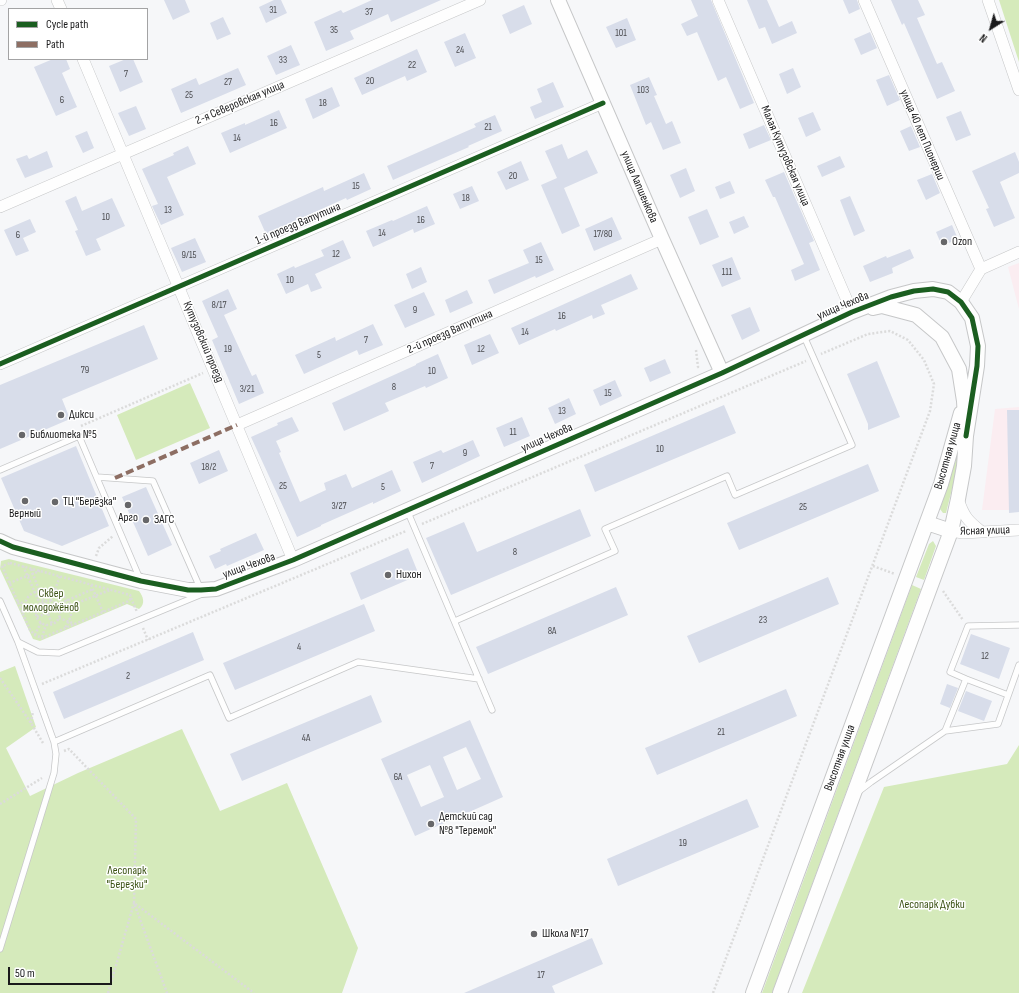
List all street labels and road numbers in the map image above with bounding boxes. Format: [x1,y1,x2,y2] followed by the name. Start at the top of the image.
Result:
[193,78,287,128] street label: 2-я Северовская улица
[896,87,948,183] street label: улица 40 лет Пионерии
[757,104,813,208] street label: Малая Кутузовская улица
[617,149,661,225] street label: улица Лапшенкова
[253,200,343,248] street label: 1-й проезд Ватутина
[815,289,871,323] street label: улица Чехова
[179,299,227,385] street label: Кутузовский проезд
[405,307,495,357] street label: 2-й проезд Ватутина
[519,420,575,456] street label: улица Чехова
[932,421,964,491] street label: Высотная улица
[960,523,1010,539] street label: Ясная улица
[221,550,277,582] street label: улица Чехова
[821,723,859,793] street label: Высотная улица

